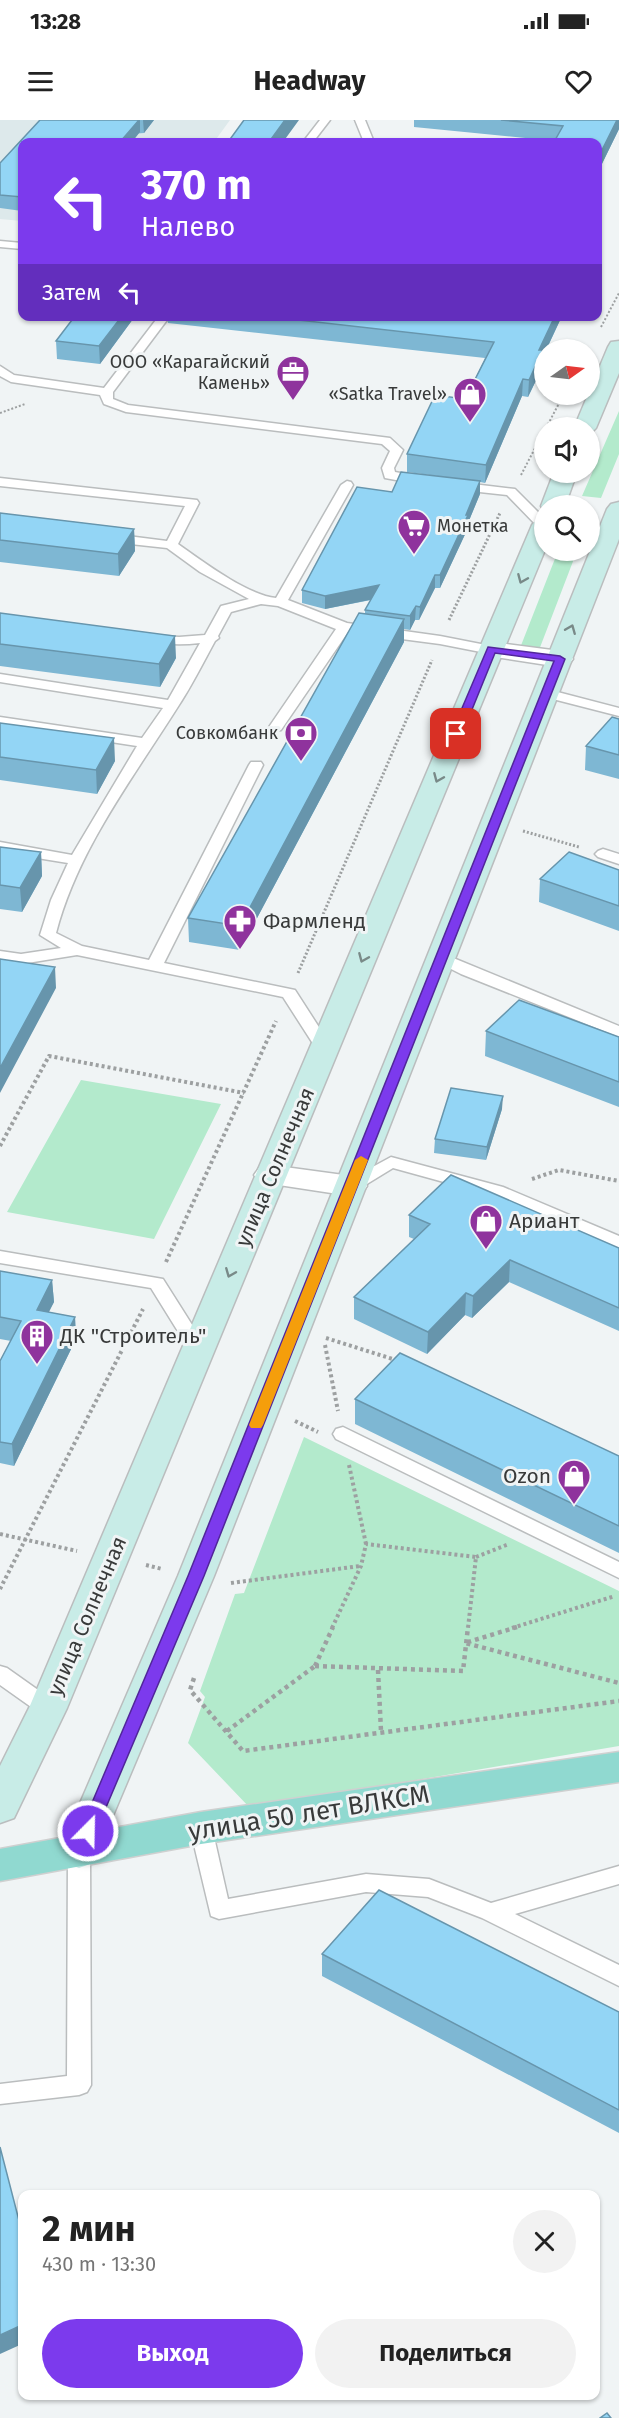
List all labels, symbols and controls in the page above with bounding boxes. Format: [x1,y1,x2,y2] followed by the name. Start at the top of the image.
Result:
[30,8,81,35] text: 13:28
[24,65,57,98] icon: menu
[254,65,365,97] text: Headway
[562,65,595,98] icon: heart
[141,160,252,210] text: 370 m
[42,162,120,240] icon: left
[141,211,235,243] text: Налево
[113,276,146,309] icon: left
[42,279,101,306] text: Затем
[534,339,600,405] north arrow
[534,339,600,561] map controls
[110,351,270,394] place label: ООО «Карагайский Камень»
[275,354,311,401] office icon: ООО «Карагайский Камень»
[452,376,488,423] shop icon: «Satka Travel»
[328,383,447,405] place label: «Satka Travel»
[534,417,600,483] button: sound
[534,495,600,561] button: search
[396,508,432,555] supermarket icon: Монетка
[437,515,509,537] place label: Монетка
[517,572,529,583] one-way arrow
[564,625,577,635] one-way arrow
[430,708,481,759] pin
[283,715,319,762] bank icon: Совкомбанк
[439,717,472,750] icon: arrive
[176,722,279,744] place label: Совкомбанк
[433,771,445,782] one-way arrow
[222,903,258,950] pharmacy icon: Фармленд
[263,908,366,934] place label: Фармленд
[358,951,370,962] one-way arrow
[230,1083,320,1251] street label: улица Солнечная
[468,1203,504,1250] shop icon: Ариант
[509,1208,580,1234] place label: Ариант
[225,1267,237,1278] one-way arrow
[19,1318,55,1365] building icon: ДК "Строитель"
[59,1323,206,1349] place label: ДК "Строитель"
[556,1458,592,1505] shop icon: Ozon
[503,1463,551,1489] place label: Ozon
[42,1532,132,1700] street label: улица Солнечная
[186,1779,432,1847] street label: улица 50 лет ВЛКСМ
[56,1799,120,1863] position arrow
[42,2207,136,2251] text: 2 мин
[513,2210,576,2273] button: close
[42,2252,156,2276] text: 430 m · 13:30
[42,2319,303,2388] button: Выход
[315,2319,576,2388] button: Поделиться

